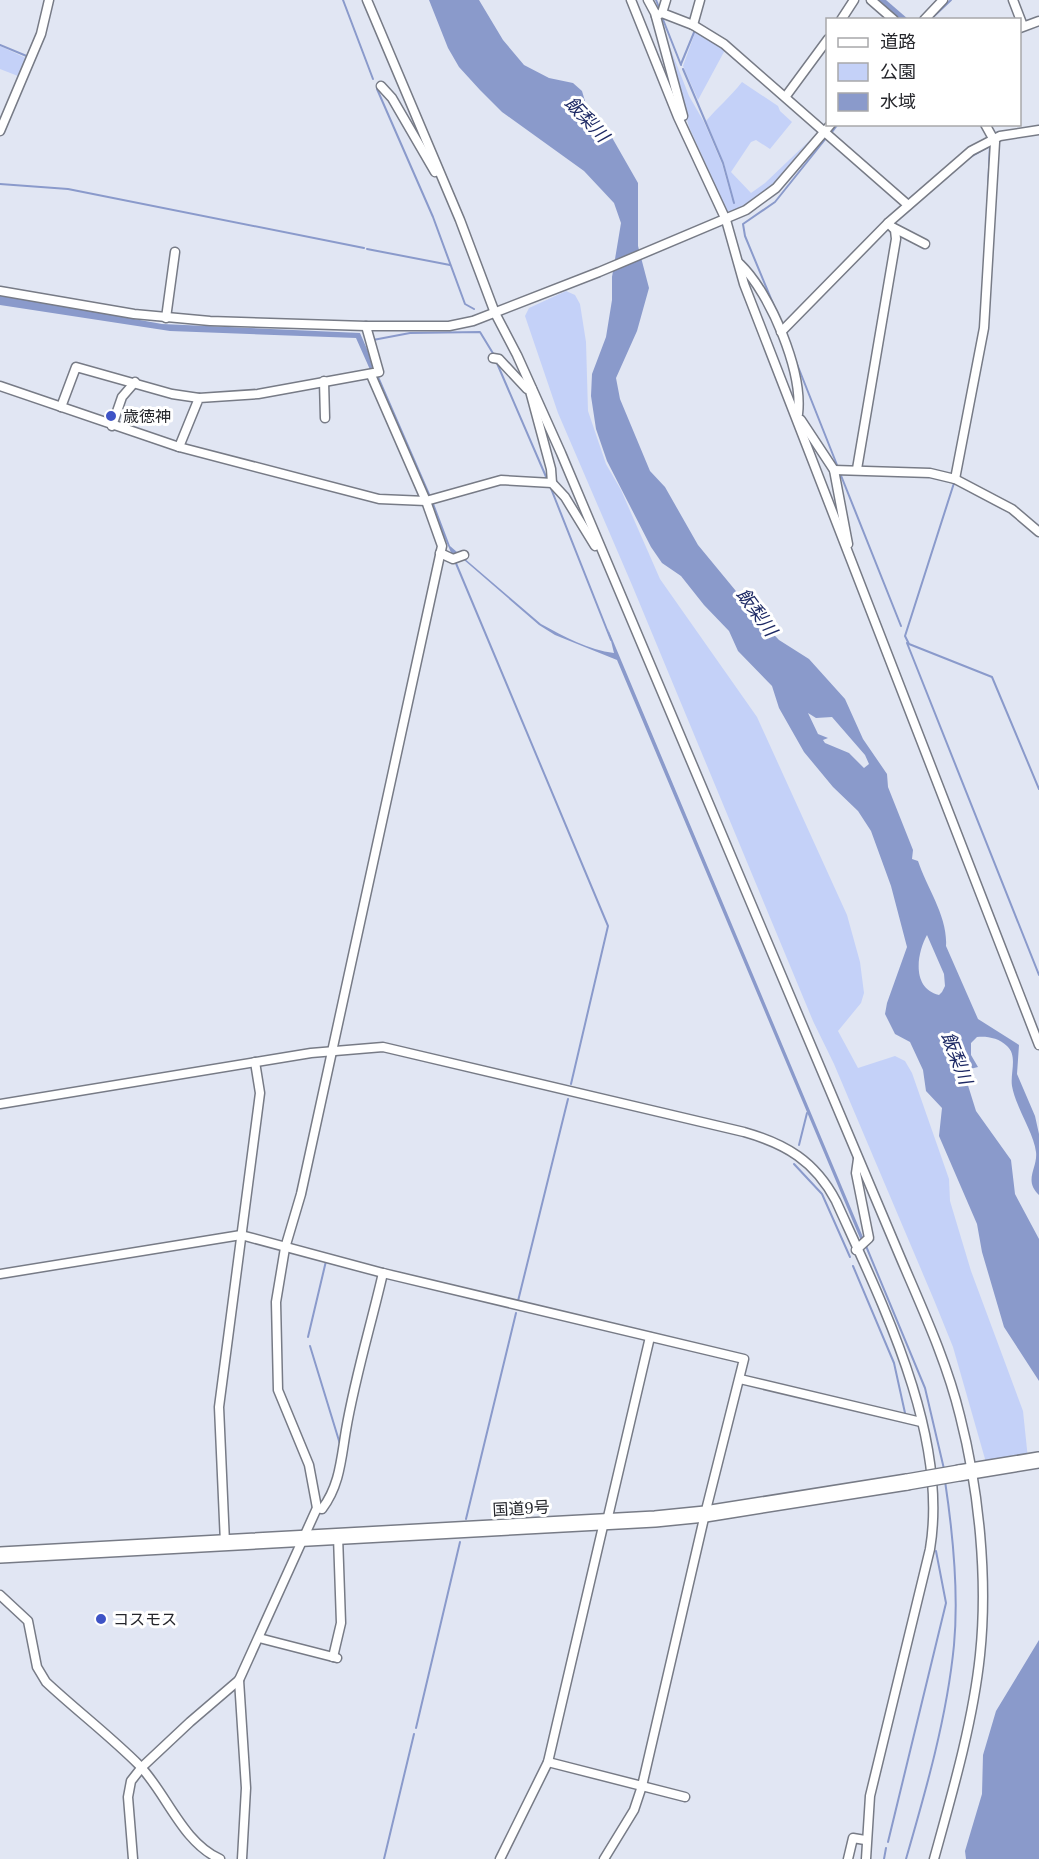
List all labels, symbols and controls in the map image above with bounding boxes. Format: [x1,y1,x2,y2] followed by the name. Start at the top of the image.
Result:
[826,18,1021,126] legend
[880,30,916,53] text: 道路
[880,60,916,83] text: 公園
[880,90,916,113] text: 水域
[560,91,615,148] water label: 飯梨川
[123,406,171,426] place label: 歳徳神
[104,409,118,423] marker: 歳徳神
[732,583,783,642] water label: 飯梨川
[937,1029,978,1089] water label: 飯梨川
[492,1497,550,1519] street label: 国道9号
[113,1609,177,1629] place label: コスモス
[94,1612,108,1626] marker: コスモス

